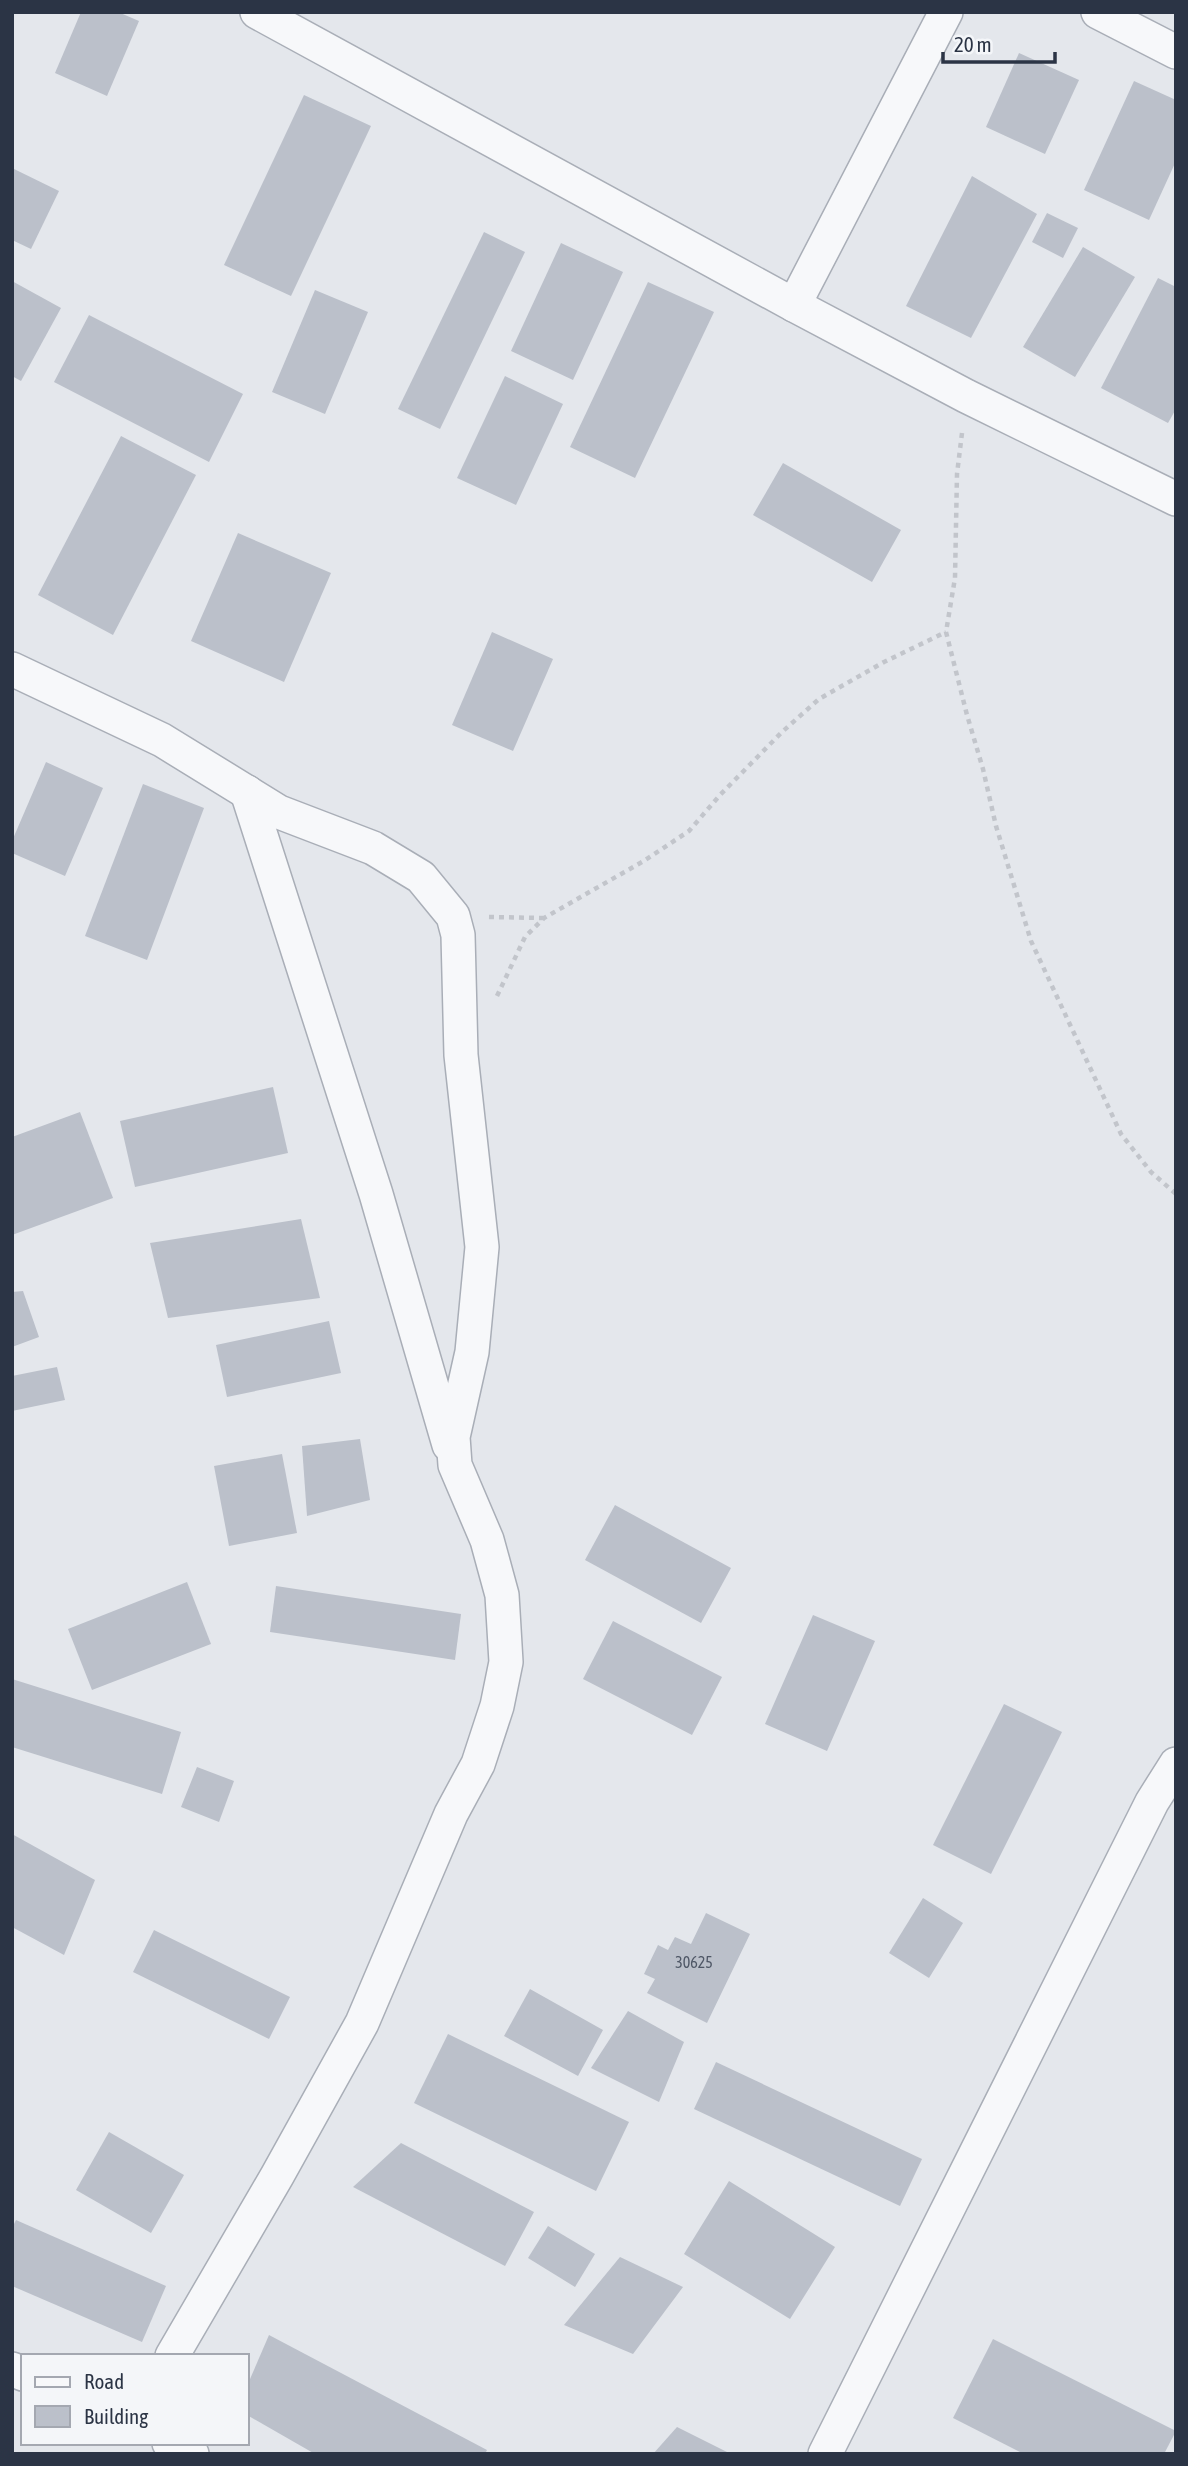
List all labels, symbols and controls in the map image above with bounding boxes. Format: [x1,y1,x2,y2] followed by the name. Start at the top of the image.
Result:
[943,21,1055,65] scale bar
[954,32,992,56] text: 20 m
[675,1953,713,1971] house number: 30625
[21,2354,248,2445] legend
[84,2369,124,2393] text: Road
[84,2404,148,2428] text: Building

